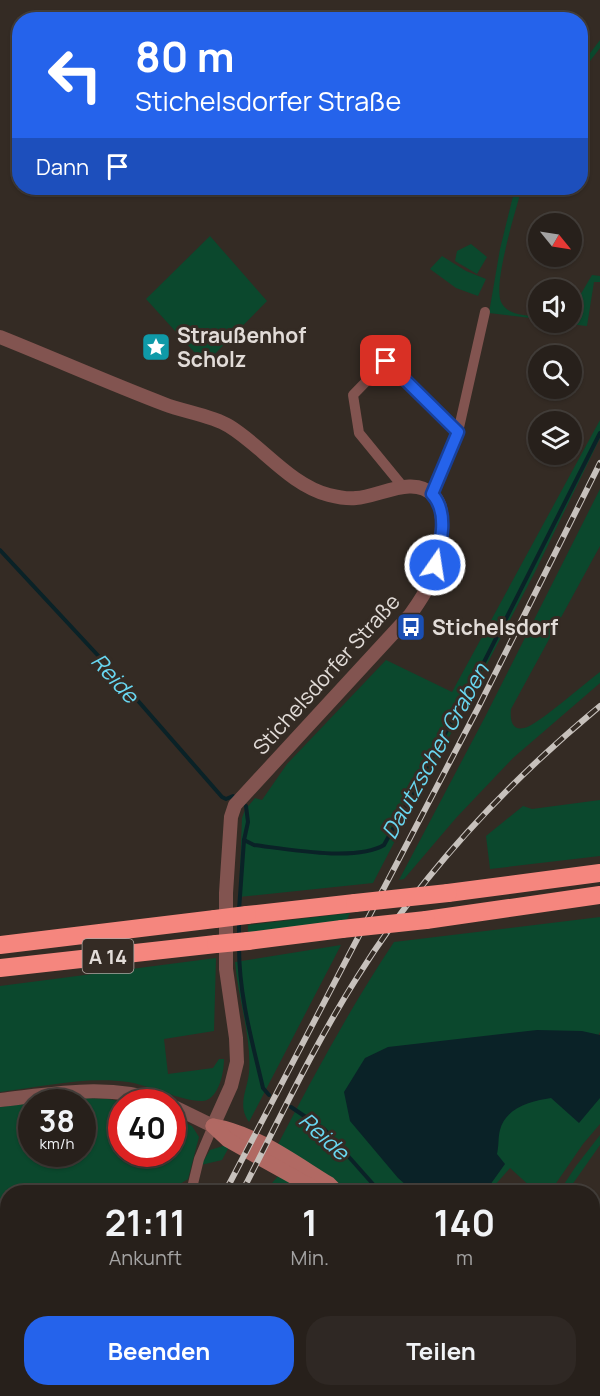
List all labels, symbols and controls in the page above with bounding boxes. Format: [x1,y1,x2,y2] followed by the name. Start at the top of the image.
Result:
[135,27,235,85] text: 80 m
[36,36,114,114] icon: left
[135,82,401,119] text: Stichelsdorfer Straße
[101,150,134,183] icon: arrive
[36,152,89,182] text: Dann
[528,213,582,267] north arrow
[528,213,582,465] map controls
[528,279,582,333] button: sound
[177,321,306,373] place label: Straußenhof Scholz
[140,331,172,363] place icon: Straußenhof Scholz
[360,335,411,386] pin
[369,344,402,377] icon: arrive
[528,345,582,399] button: search
[528,411,582,465] button: layers
[403,533,467,597] position arrow
[246,588,406,760] street label: Stichelsdorfer Straße
[395,611,427,643] bus stop icon: Stichelsdorf
[432,613,558,641] place label: Stichelsdorf
[85,646,146,710] water label: Reide
[374,657,496,844] water label: Dautzscher Graben
[82,939,134,973] road number: A 14
[108,1089,186,1167] speed limit sign: 40
[39,1100,75,1141] text: 38
[292,1106,356,1167] water label: Reide
[40,1133,74,1154] text: km/h
[105,1198,186,1247] text: 21:11
[302,1198,318,1247] text: 1
[434,1198,495,1247] text: 140
[109,1244,182,1271] text: Ankunft
[291,1244,329,1271] text: Min.
[456,1244,473,1271] text: m
[24,1316,294,1385] button: Beenden
[306,1316,576,1385] button: Teilen

